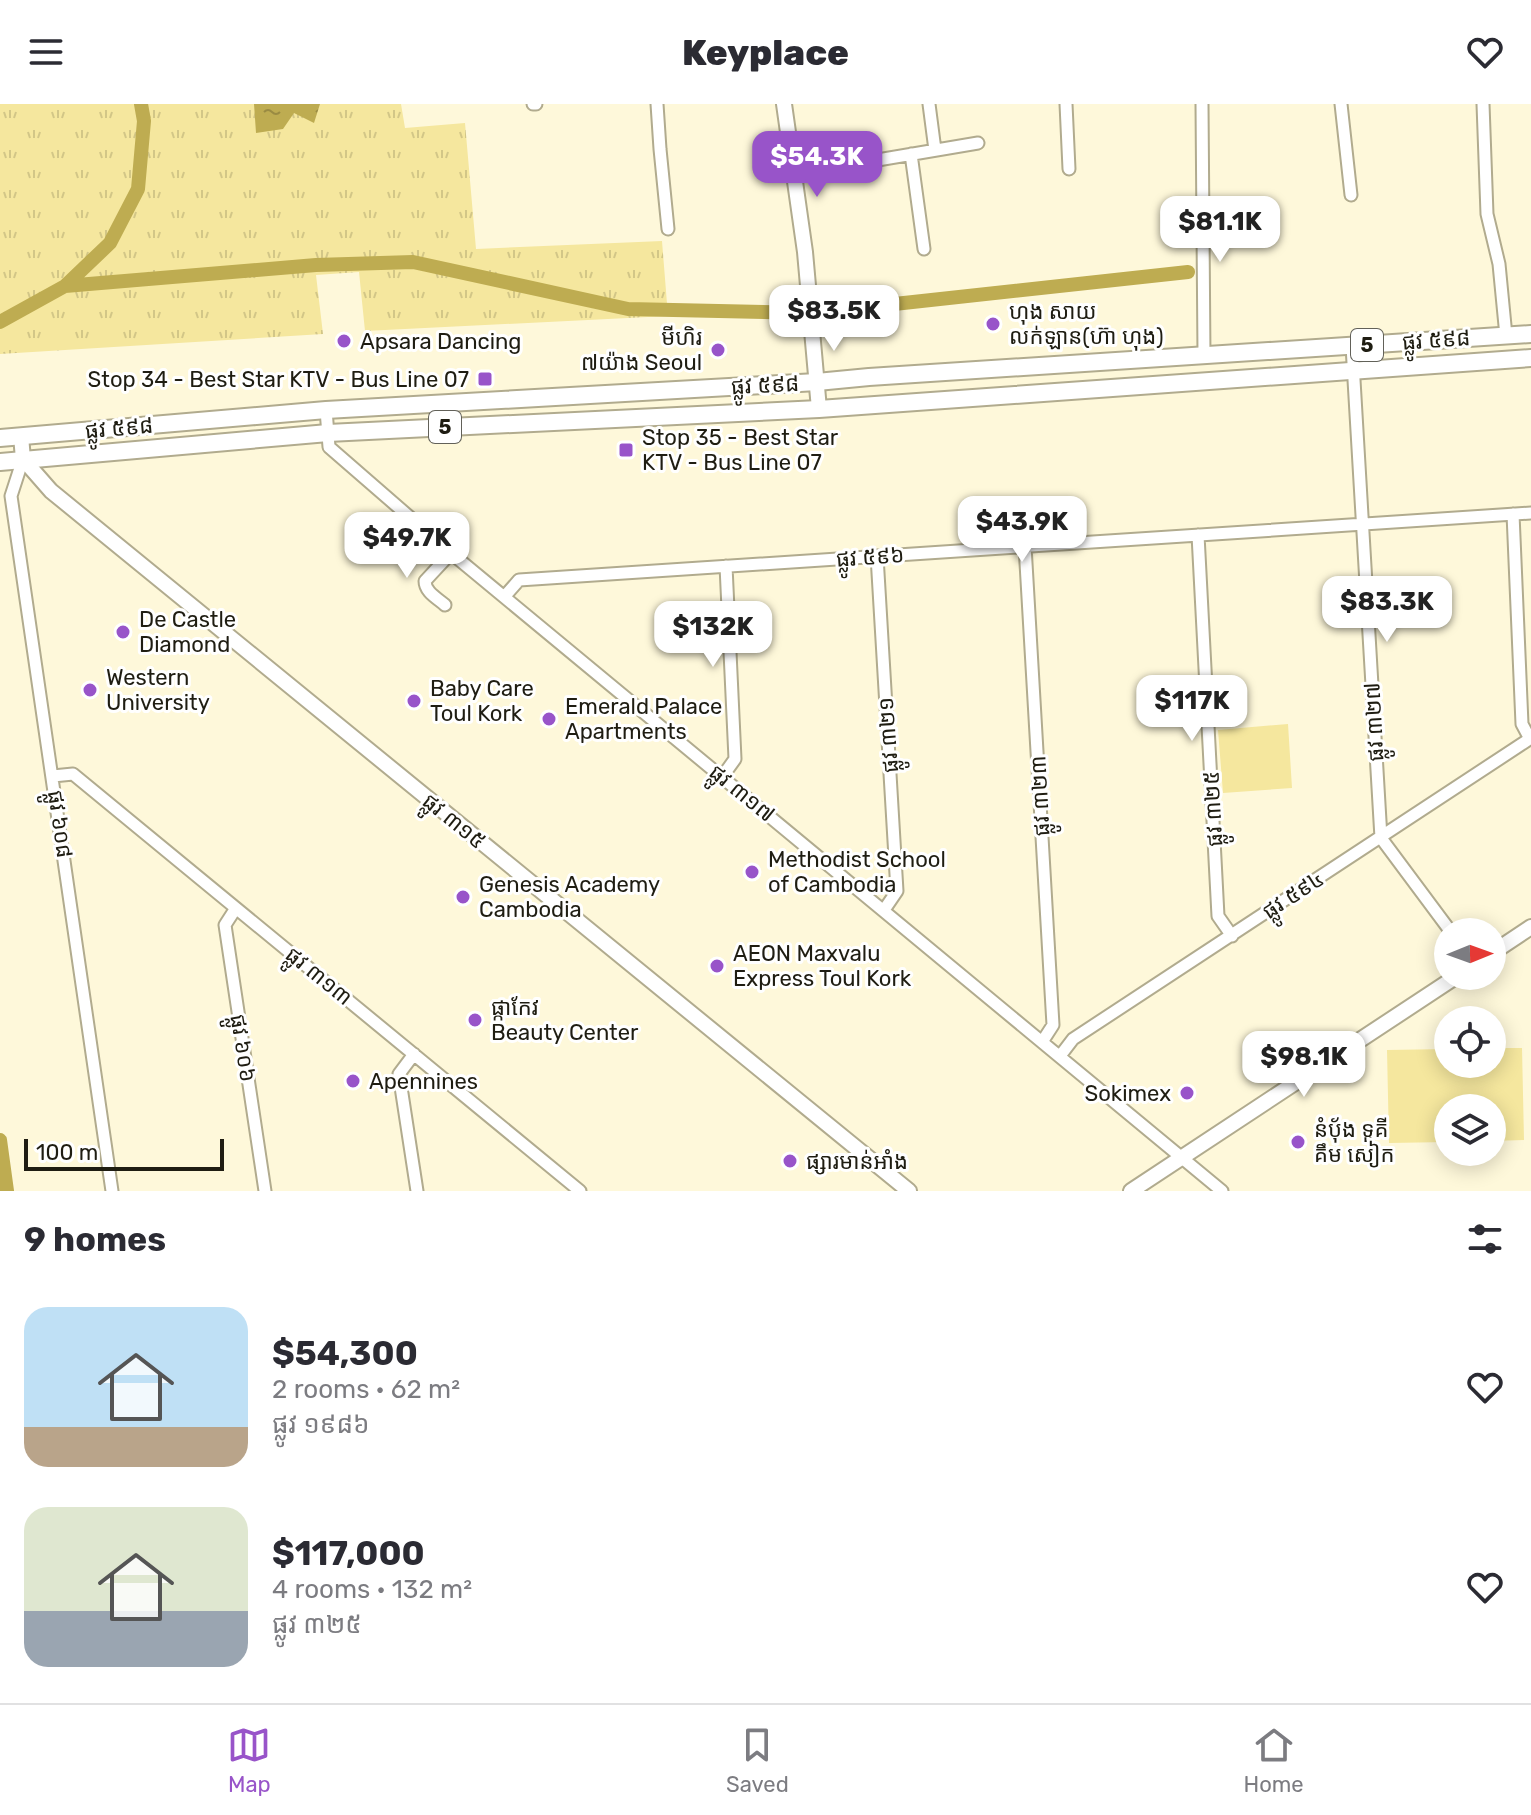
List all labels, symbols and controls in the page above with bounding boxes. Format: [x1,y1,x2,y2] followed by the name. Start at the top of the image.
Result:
[24,30,68,74] icon: menu
[1463,30,1507,74] icon: heart
[682,31,849,74] text: Keyplace
[752,131,882,199] pin: $54.3K
[770,141,864,172] text: $54.3K
[1155,196,1285,264] pin: $81.1K
[1178,206,1262,237] text: $81.1K
[769,285,899,353] pin: $83.5K
[787,295,881,326] text: $83.5K
[1009,298,1164,350] place label: ហុង សាយ លក់ឡាន(ហ៊ា ហុង)
[984,315,1002,333] marker: ហុង សាយ លក់ឡាន(ហ៊ា ហុង)
[581,324,702,376] place label: មីហិរ ៧យ៉ាង Seoul
[1401,324,1472,362] street label: ផ្លូវ ៥៩៨
[360,328,522,355] place label: Apsara Dancing
[1351,329,1383,361] road number: 5
[335,332,353,350] marker: Apsara Dancing
[709,341,727,359] marker: មីហិរ ៧យ៉ាង Seoul
[88,366,469,393] place label: Stop 34 - Best Star KTV - Bus Line 07
[476,370,494,388] marker: Stop 34 - Best Star KTV - Bus Line 07
[730,370,800,407] street label: ផ្លូវ ៥៩៨
[429,411,461,443] road number: 5
[84,412,155,451] street label: ផ្លូវ ៥៩៨
[642,424,839,476] place label: Stop 35 - Best Star KTV - Bus Line 07
[617,441,635,459] marker: Stop 35 - Best Star KTV - Bus Line 07
[957,496,1087,564] pin: $43.9K
[976,506,1068,537] text: $43.9K
[342,512,472,580] pin: $49.7K
[362,522,452,553] text: $49.7K
[835,541,906,579] street label: ផ្លូវ ៥៩៦
[1322,576,1452,644] pin: $83.3K
[1340,586,1434,617] text: $83.3K
[657,601,769,669] pin: $132K
[139,606,236,658] place label: De Castle Diamond
[672,611,754,642] text: $132K
[114,623,132,641] marker: De Castle Diamond
[106,664,210,716] place label: Western University
[430,675,534,727] place label: Baby Care Toul Kork
[1136,675,1248,743] pin: $117K
[81,681,99,699] marker: Western University
[1358,681,1396,762] street label: ផ្លូវ ៣២៧
[1154,685,1230,716] text: $117K
[405,692,423,710] marker: Baby Care Toul Kork
[565,693,722,745] place label: Emerald Palace Apartments
[872,696,911,774] street label: ផ្លូវ ៣២១
[540,710,558,728] marker: Emerald Palace Apartments
[1024,755,1062,837] street label: ផ្លូវ ៣២៣
[700,758,780,833] street label: ផ្លូវ ៣១៧
[1198,770,1235,848] street label: ផ្លូវ ៣២៥
[413,787,491,860] street label: ផ្លូវ ៣១៥
[35,788,78,861] street label: ផ្លូវ ៦០៨
[768,846,946,898] place label: Methodist School of Cambodia
[743,863,761,881] marker: Methodist School of Cambodia
[1257,865,1333,930] street label: ផ្លូវ ៥៩៤
[479,871,660,923] place label: Genesis Academy Cambodia
[454,888,472,906] marker: Genesis Academy Cambodia
[1434,918,1506,990] north arrow
[1434,918,1506,1166] map controls
[733,940,912,992] place label: AEON Maxvalu Express Toul Kork
[276,941,358,1016] street label: ផ្លូវ ៣១៣
[708,957,726,975] marker: AEON Maxvalu Express Toul Kork
[491,994,639,1046] place label: ផ្កាកែវ Beauty Center
[1434,1006,1506,1078] button: locate
[466,1011,484,1029] marker: ផ្កាកែវ Beauty Center
[218,1012,262,1085] street label: ផ្លូវ ៦០៦
[1239,1031,1369,1099] pin: $98.1K
[1260,1041,1348,1072] text: $98.1K
[369,1068,478,1095] place label: Apennines
[344,1072,362,1090] marker: Apennines
[1085,1080,1171,1107] place label: Sokimex
[1178,1084,1196,1102] marker: Sokimex
[1434,1094,1506,1166] button: layers
[1314,1116,1394,1168] place label: នំប៉័ង ទួគី គឹម សៀក
[1289,1133,1307,1151] marker: នំប៉័ង ទួគី គឹម សៀក
[24,1135,224,1171] scale bar
[36,1139,98,1166] text: 100 m
[806,1148,908,1175] place label: ផ្សារមាន់អាំង
[781,1152,799,1170] marker: ផ្សារមាន់អាំង
[1463,1217,1507,1261] icon: filters
[24,1219,166,1260] text: 9 homes
[272,1333,418,1374] text: $54,300
[88,1339,184,1435] icon: home
[1463,1365,1507,1409] icon: heart
[272,1374,460,1405] text: 2 rooms · 62 m²
[272,1409,369,1440] text: ផ្លូវ ១៩៨៦
[272,1533,425,1574] text: $117,000
[88,1539,184,1635] icon: home
[1463,1565,1507,1609] icon: heart
[272,1574,472,1605] text: 4 rooms · 132 m²
[272,1609,362,1640] text: ផ្លូវ ៣២៥
[227,1723,271,1798] tab: Map
[726,1723,789,1798] tab: Saved
[1243,1723,1304,1798] tab: Home

